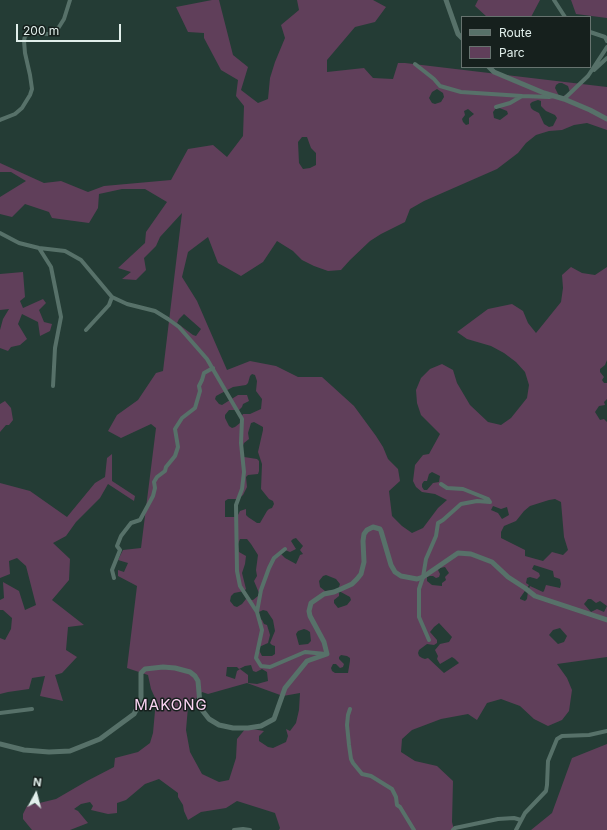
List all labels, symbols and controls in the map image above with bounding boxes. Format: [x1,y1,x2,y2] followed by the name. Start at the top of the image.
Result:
[18,16,123,42] scale bar
[461,16,591,68] legend
[23,23,59,38] text: 200 m
[499,25,532,40] text: Route
[499,45,525,60] text: Parc
[134,696,208,714] district label: MAKONG
[16,774,56,814] north arrow
[32,775,42,790] text: N

